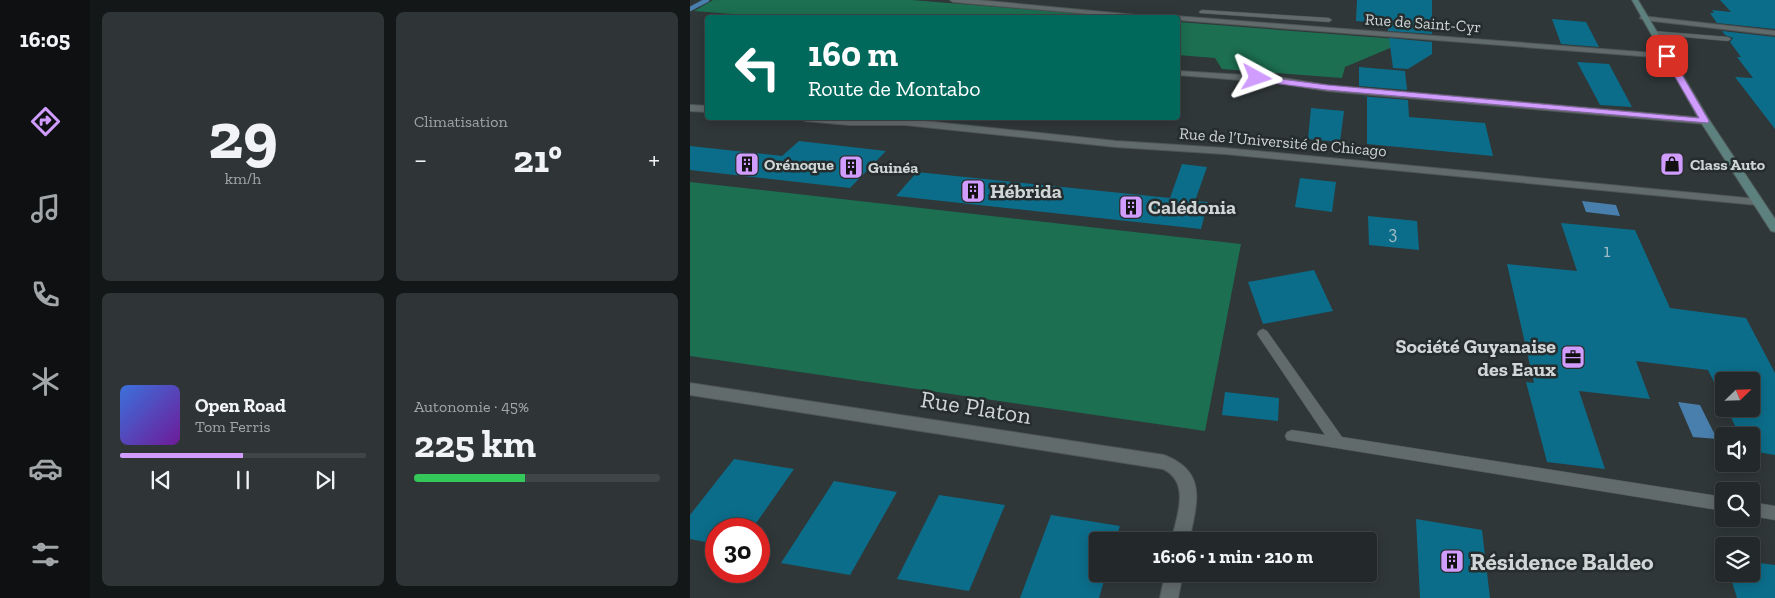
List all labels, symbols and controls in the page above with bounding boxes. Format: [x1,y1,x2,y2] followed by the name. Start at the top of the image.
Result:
[1364,9,1482,37] street label: Rue de Saint-Cyr
[20,26,70,53] text: 16:05
[808,33,898,75] text: 160 m
[725,35,790,100] icon: left
[1646,35,1688,77] pin
[1653,42,1681,70] icon: arrive
[1230,51,1282,103] position arrow
[808,75,980,102] text: Route de Montabo
[208,97,278,175] text: 29
[28,104,63,139] icon: directions
[414,112,508,131] text: Climatisation
[1178,123,1388,161] street label: Rue de l’Université de Chicago
[513,136,562,182] text: 21°
[414,143,427,176] text: −
[648,143,660,176] text: +
[734,151,760,177] building icon: Orénoque
[1659,151,1685,177] shop icon: Class Auto
[838,154,864,180] building icon: Guinéa
[764,155,834,174] place label: Orénoque
[1690,155,1766,174] place label: Class Auto
[868,158,918,177] place label: Guinéa
[225,169,261,188] text: km/h
[960,178,986,204] building icon: Hébrida
[990,179,1062,203] place label: Hébrida
[28,191,63,226] icon: music
[1118,194,1144,220] building icon: Calédonia
[1148,195,1236,219] place label: Calédonia
[1389,222,1398,244] house number: 3
[1604,240,1611,262] house number: 1
[28,277,63,312] icon: phone
[1395,334,1556,381] place label: Société Guyanaise des Eaux
[1560,344,1586,370] office icon: Société Guyanaise des Eaux
[28,364,63,399] icon: climate
[1715,372,1760,418] north arrow
[1715,372,1760,582] map controls
[919,384,1034,430] street label: Rue Platon
[195,394,286,417] text: Open Road
[414,397,529,416] text: Autonomie · 45%
[195,417,271,436] text: Tom Ferris
[414,421,536,467] text: 225 km
[1715,427,1760,472] button: sound
[28,451,63,486] icon: car
[147,466,175,494] icon: previous
[229,466,257,494] icon: pause
[311,466,339,494] icon: next
[1715,482,1760,527] button: search
[705,518,770,583] speed limit sign: 30
[28,537,63,572] icon: filters
[1715,537,1760,582] button: layers
[1153,545,1313,568] text: 16:06 · 1 min · 210 m
[1470,547,1654,576] place label: Résidence Baldeo
[1439,548,1465,574] building icon: Résidence Baldeo

